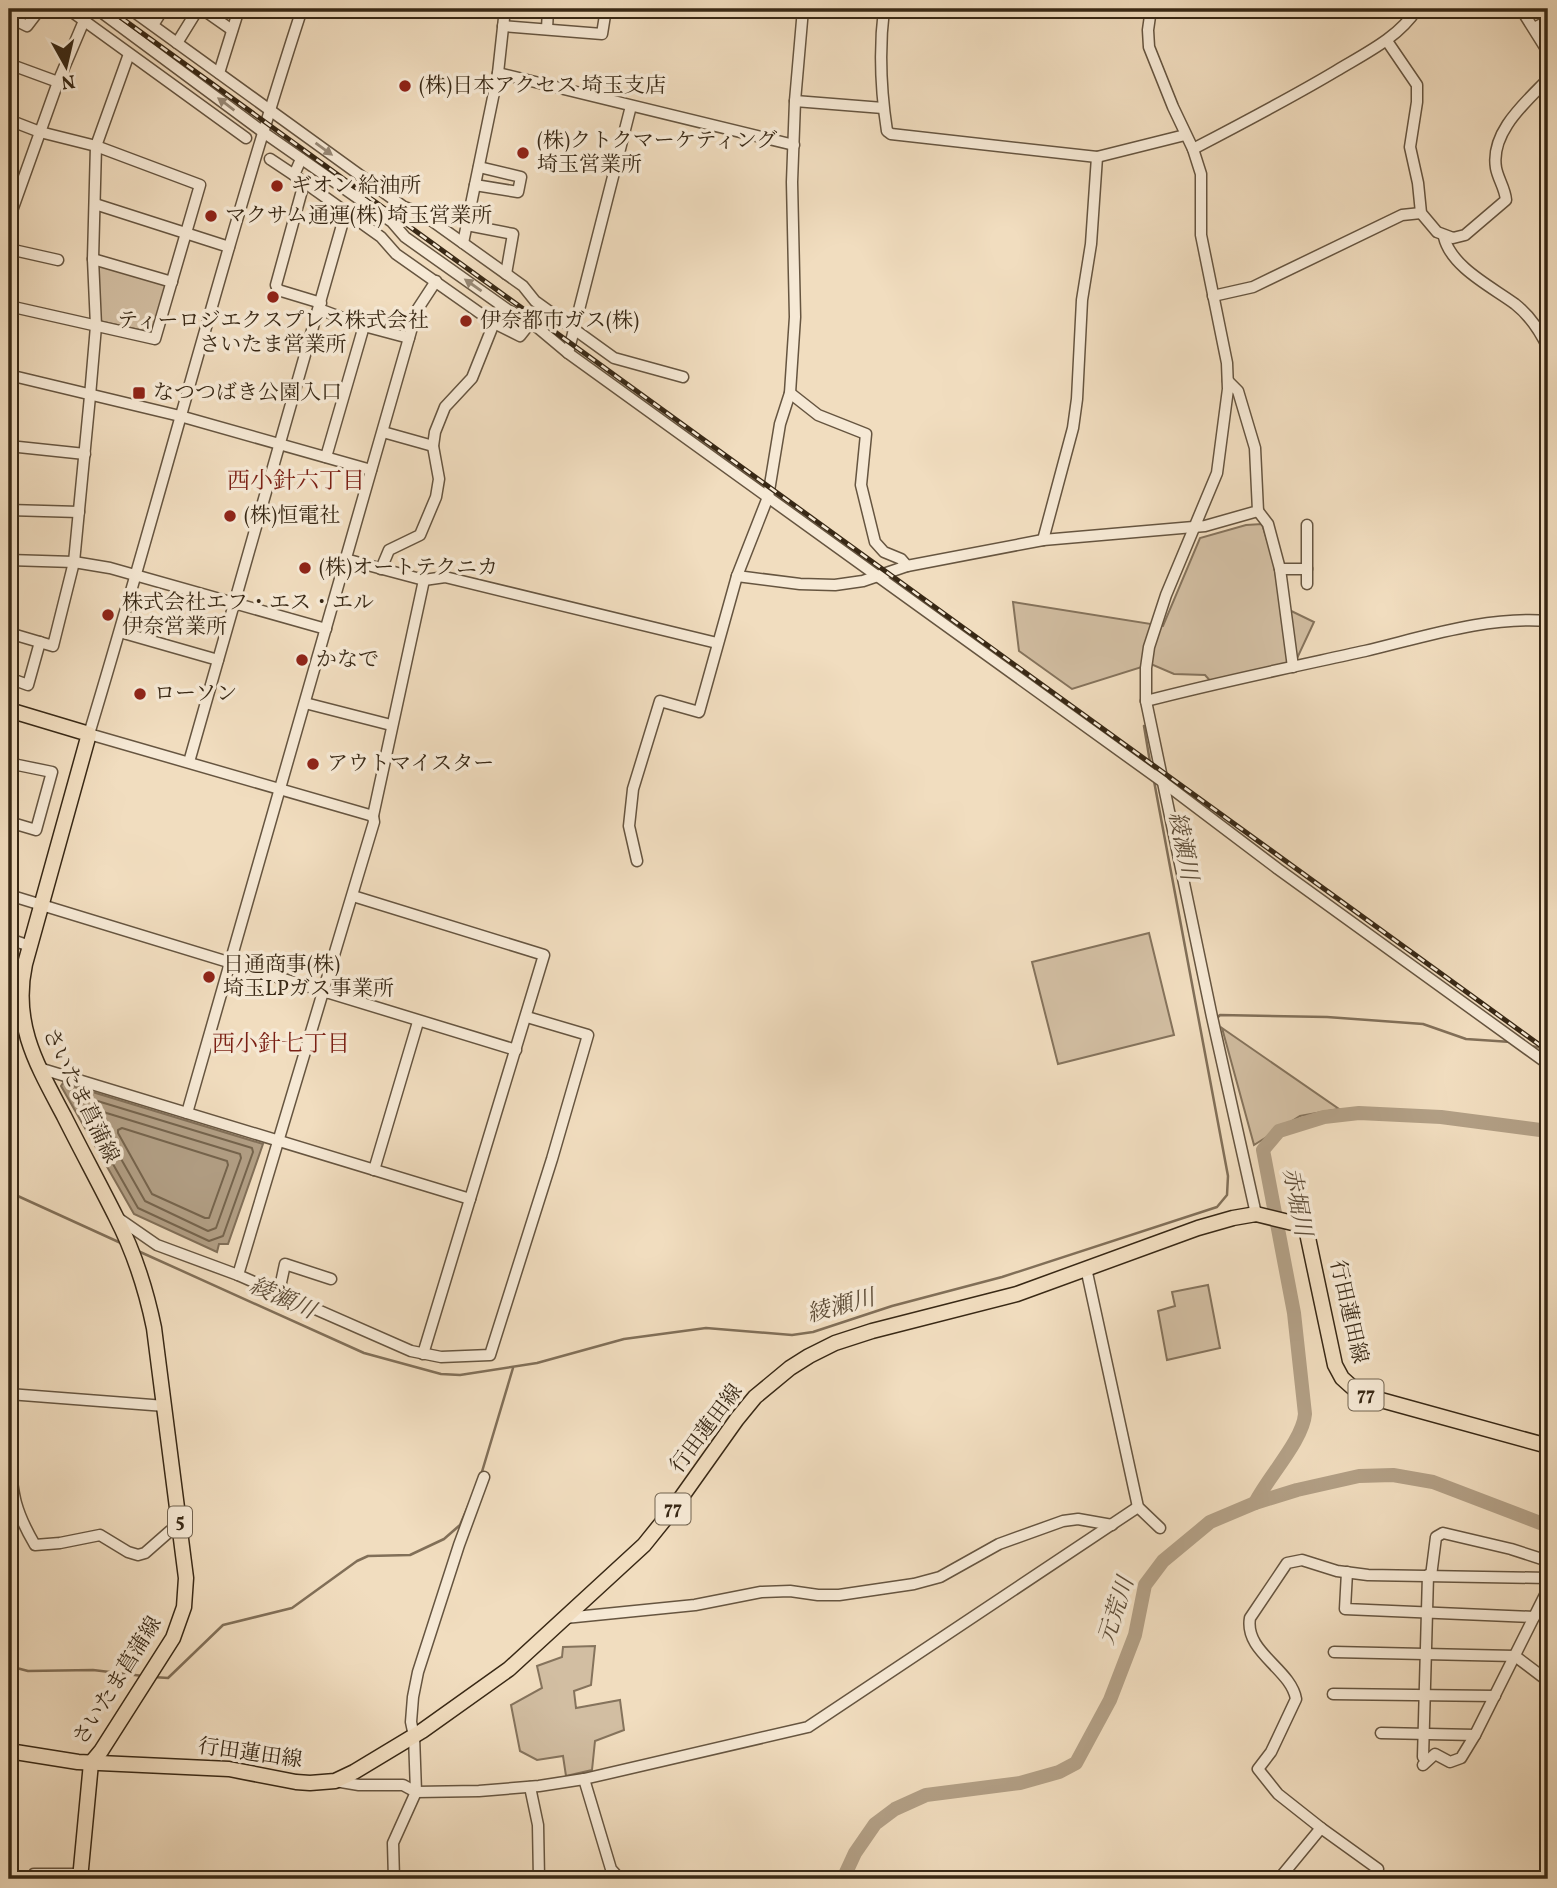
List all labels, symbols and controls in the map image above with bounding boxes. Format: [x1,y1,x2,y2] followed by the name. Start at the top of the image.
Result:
[32,32,102,102] north arrow
[59,67,77,95] text: N
[419,72,666,101] place label: (株)日本アクセス 埼玉支店
[397,78,413,94] marker: (株)日本アクセス 埼玉支店
[217,98,235,112] one-way arrow
[537,127,777,180] place label: (株)クトクマーケティング 埼玉営業所
[315,142,333,156] one-way arrow
[515,145,531,161] marker: (株)クトクマーケティング 埼玉営業所
[291,172,421,201] place label: ギオン 給油所
[269,178,285,194] marker: ギオン 給油所
[225,202,492,231] place label: マクサム通運(株) 埼玉営業所
[203,208,219,224] marker: マクサム通運(株) 埼玉営業所
[464,278,482,292] one-way arrow
[265,289,281,305] marker: ティーロジエクスプレス株式会社 さいたま営業所
[117,307,429,360] place label: ティーロジエクスプレス株式会社 さいたま営業所
[480,307,639,336] place label: 伊奈都市ガス(株)
[458,313,474,329] marker: 伊奈都市ガス(株)
[153,379,342,408] place label: なつつばき公園入口
[131,385,147,401] marker: なつつばき公園入口
[227,466,365,498] district label: 西小針六丁目
[244,502,340,531] place label: (株)恒電社
[222,508,238,524] marker: (株)恒電社
[319,554,498,583] place label: (株)オートテクニカ
[297,560,313,576] marker: (株)オートテクニカ
[122,589,374,642] place label: 株式会社エフ・エス・エル 伊奈営業所
[100,607,116,623] marker: 株式会社エフ・エス・エル 伊奈営業所
[316,646,379,675] place label: かなで
[294,652,310,668] marker: かなで
[154,680,237,709] place label: ローソン
[132,686,148,702] marker: ローソン
[327,750,494,779] place label: アウトマイスター
[305,756,321,772] marker: アウトマイスター
[1160,809,1205,886] water label: 綾瀬川
[223,951,394,1004] place label: 日通商事(株) 埼玉LPガス事業所
[201,969,217,985] marker: 日通商事(株) 埼玉LPガス事業所
[35,1024,125,1168] street label: さいたま菖蒲線
[212,1029,350,1061] district label: 西小針七丁目
[1274,1165,1319,1242] water label: 赤堀川
[1322,1258,1374,1366] street label: 行田蓮田線
[244,1270,323,1329] water label: 綾瀬川
[804,1282,881,1331] water label: 綾瀬川
[664,1378,750,1480] street label: 行田蓮田線
[1348,1380,1384,1410] road number: 77
[656,1494,690,1525] road number: 77
[168,1506,192,1538] road number: 5
[1091,1570,1144,1649] water label: 元荒川
[67,1611,169,1751] street label: さいたま菖蒲線
[196,1732,304,1776] street label: 行田蓮田線

